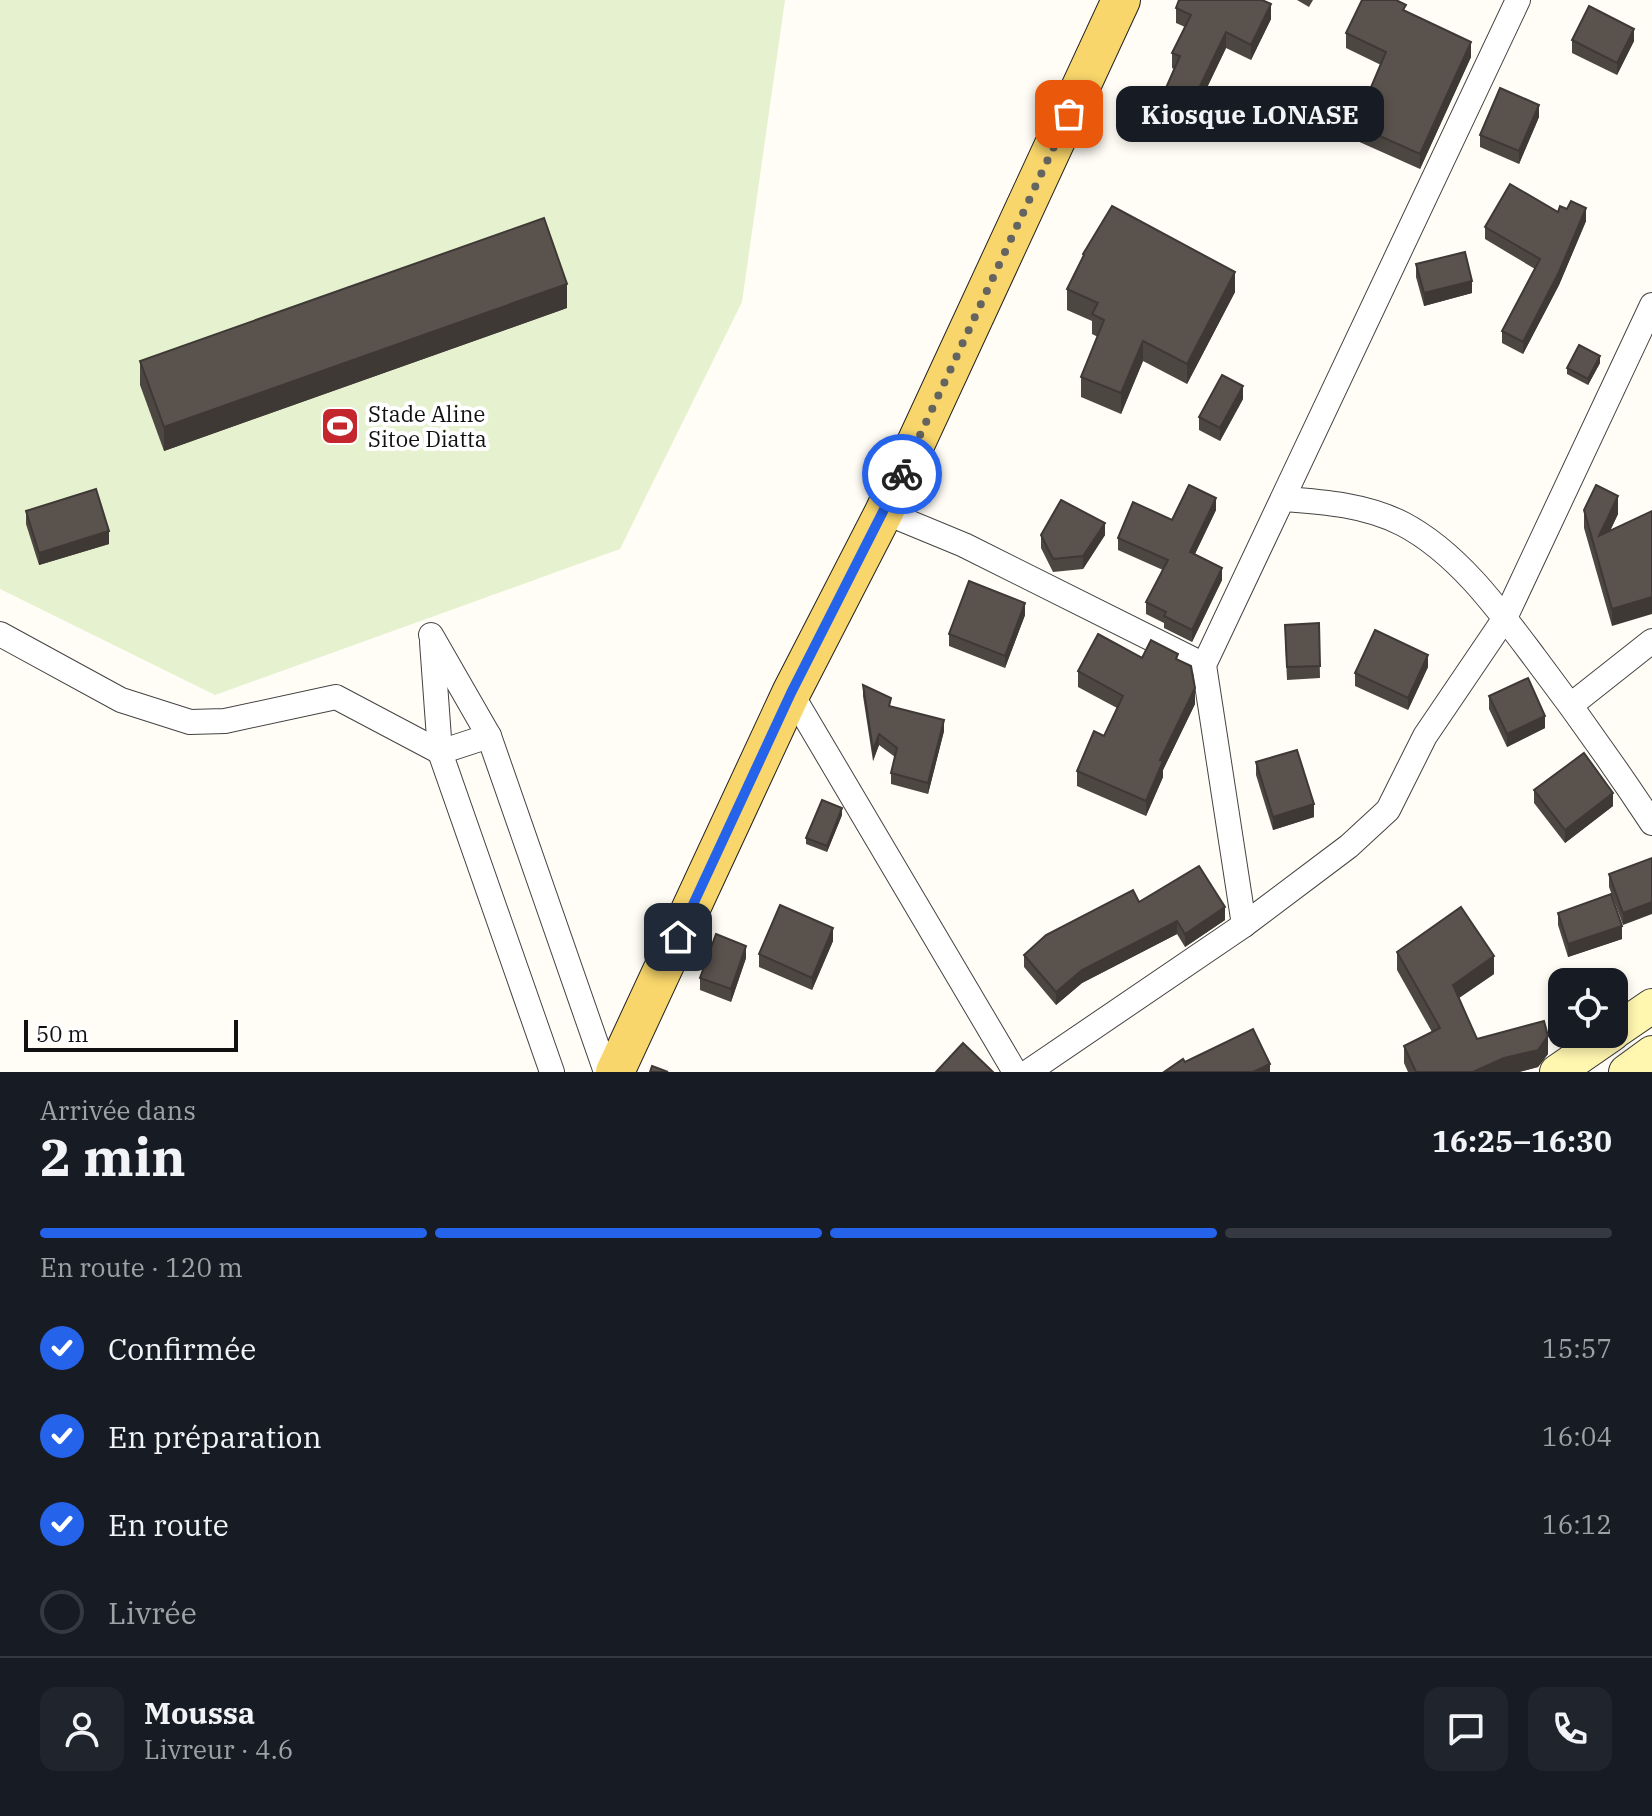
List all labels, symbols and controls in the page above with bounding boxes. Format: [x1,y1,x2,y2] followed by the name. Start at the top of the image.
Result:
[1035,80,1103,148] pin
[1117,86,1385,142] callout: Kiosque LONASE
[1047,92,1091,136] icon: bag
[1141,97,1359,131] text: Kiosque LONASE
[368,399,487,453] place label: Stade Aline Sitoe Diatta
[319,405,361,447] sports icon: Stade Aline Sitoe Diatta
[862,434,942,514] courier
[880,452,924,496] icon: bike
[644,903,712,971] pin
[656,915,700,959] icon: home
[1548,968,1628,1048] map controls
[1548,968,1628,1048] button: locate
[24,1016,238,1052] scale bar
[36,1019,88,1048] text: 50 m
[40,1093,196,1127] text: Arrivée dans
[1432,1121,1612,1160] text: 16:25–16:30
[40,1123,186,1190] text: 2 min
[40,1250,243,1284] text: En route · 120 m
[40,1326,84,1370] icon: check
[108,1329,256,1368] text: Confirmée
[1542,1331,1612,1365] text: 15:57
[40,1414,84,1458] icon: check
[108,1417,322,1456] text: En préparation
[1542,1419,1612,1453] text: 16:04
[40,1502,84,1546] icon: check
[108,1505,229,1544] text: En route
[1542,1507,1612,1541] text: 16:12
[108,1593,197,1632] text: Livrée
[40,1687,124,1771] button: person
[1424,1687,1508,1771] button: chat
[1528,1687,1612,1771] button: phone
[144,1693,255,1732] text: Moussa
[144,1732,293,1766] text: Livreur · 4.6

